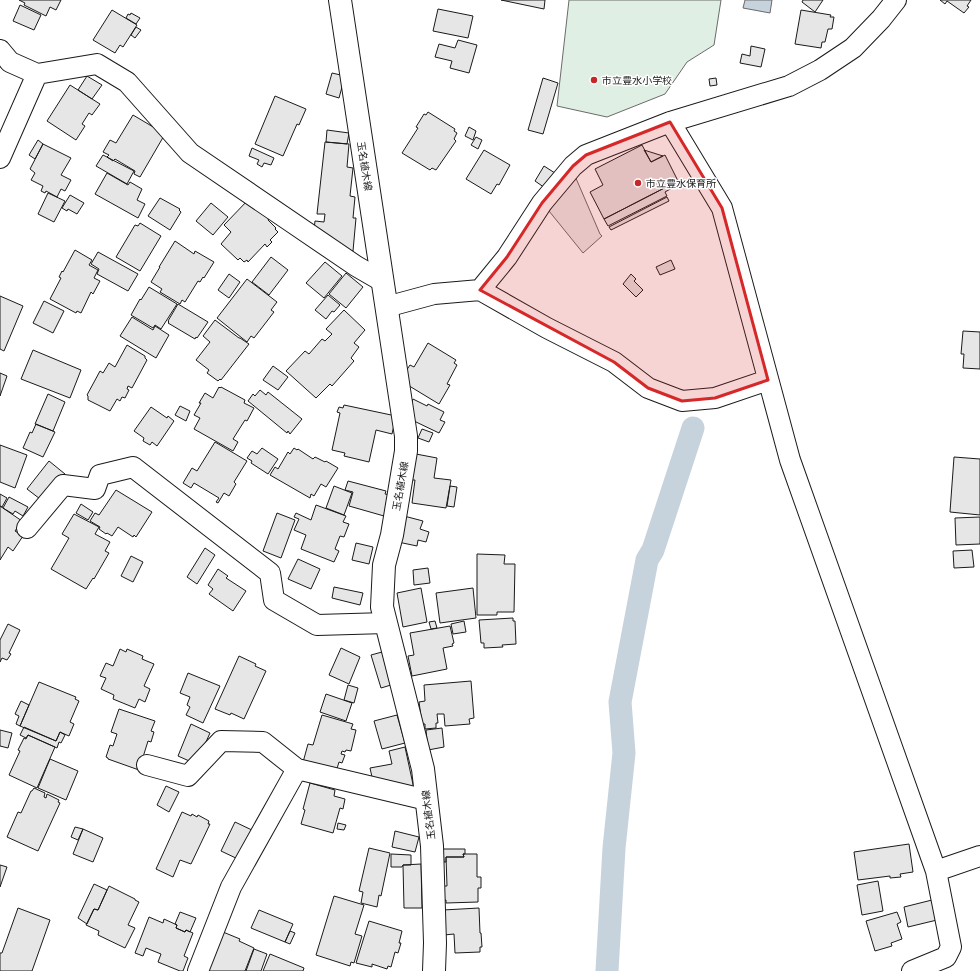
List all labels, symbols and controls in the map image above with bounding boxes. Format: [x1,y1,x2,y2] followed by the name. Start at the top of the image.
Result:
[589,75,599,85] marker: 市立豊水小学校
[602,75,672,87] place label: 市立豊水小学校
[354,141,374,192] street label: 玉名植木線
[633,178,643,188] marker: 市立豊水保育所
[646,178,716,190] place label: 市立豊水保育所
[391,461,411,512] street label: 玉名植木線
[420,789,438,840] street label: 玉名植木線

